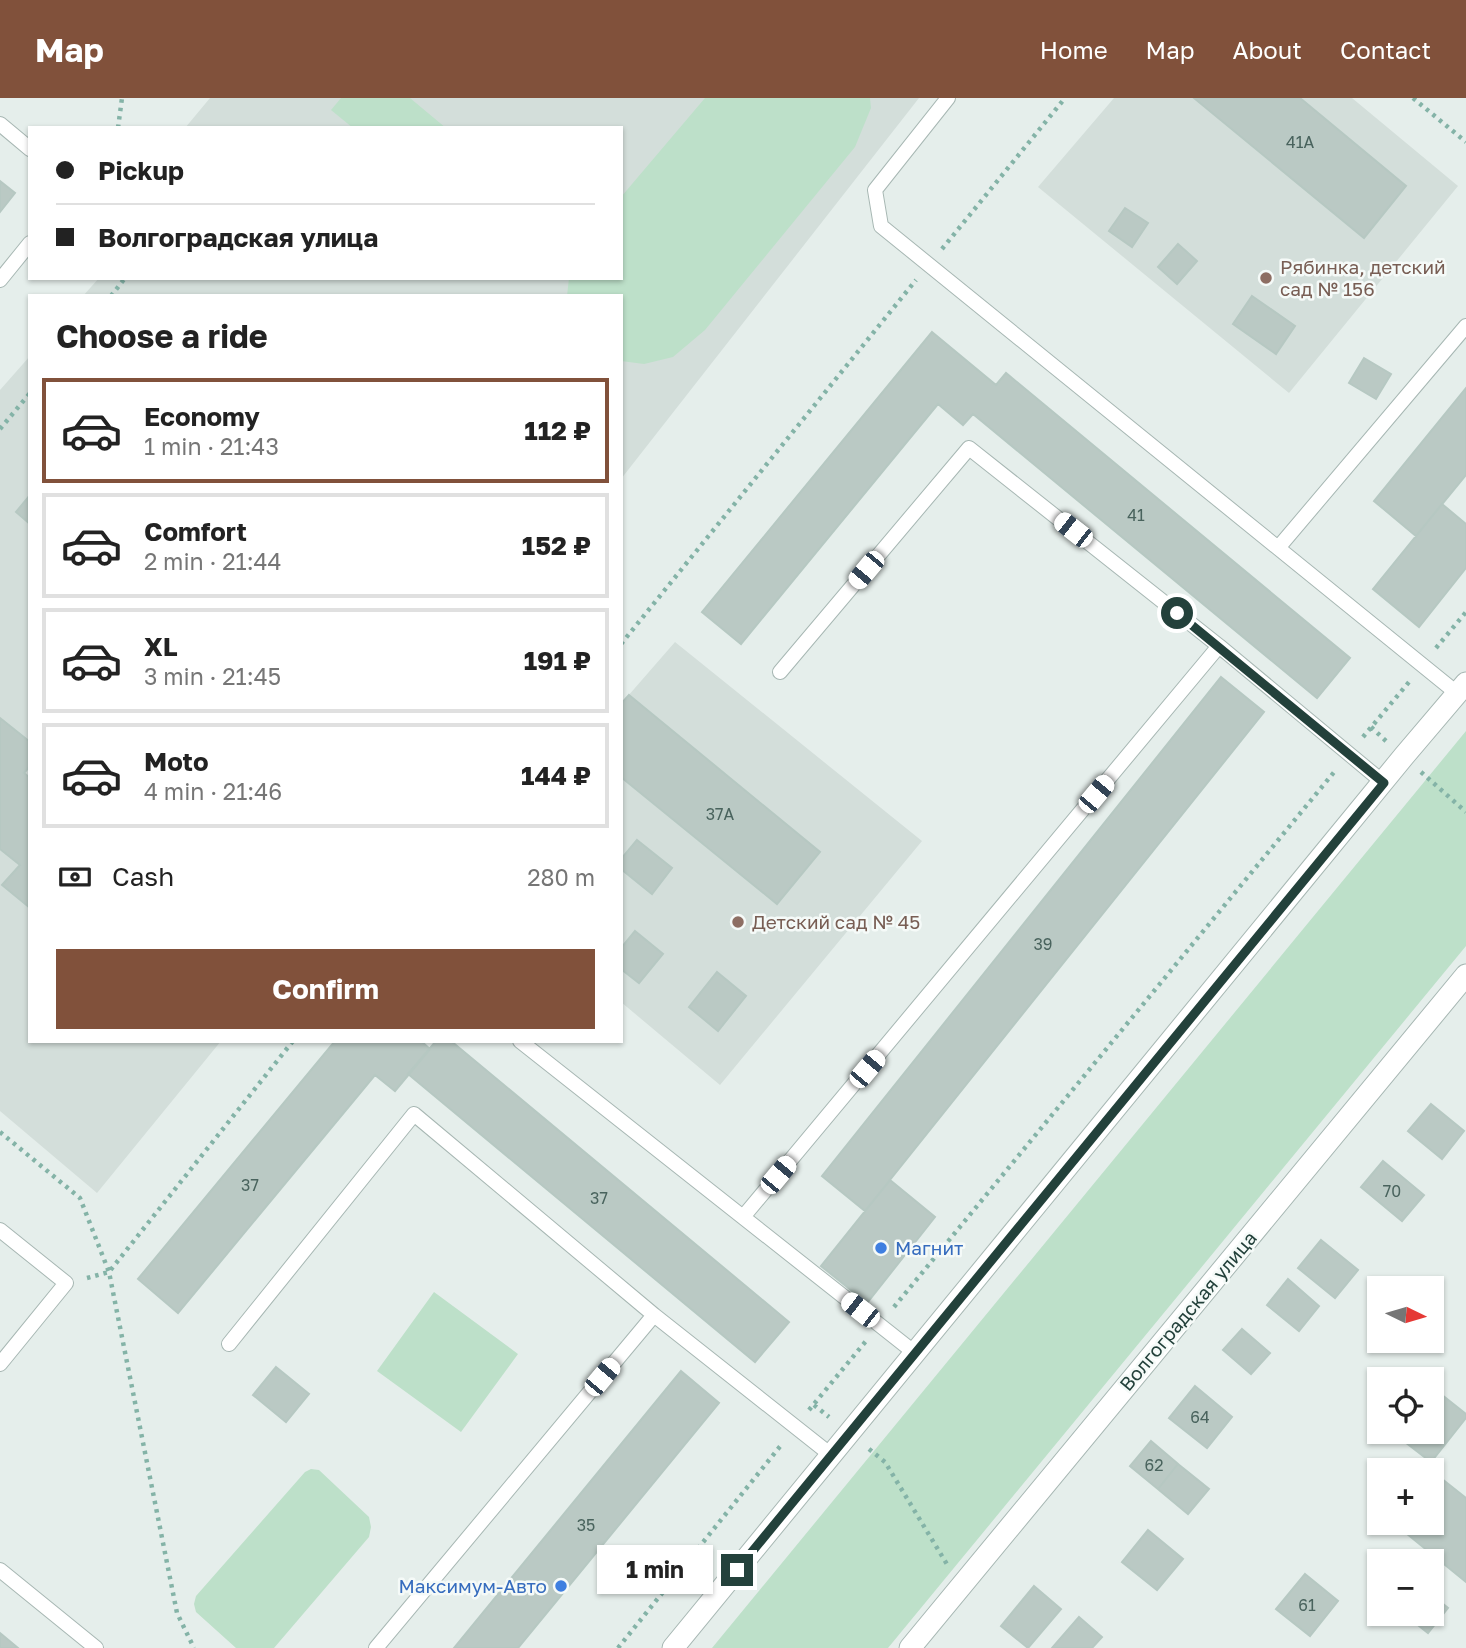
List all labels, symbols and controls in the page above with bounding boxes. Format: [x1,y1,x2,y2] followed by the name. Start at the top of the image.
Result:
[35,30,104,69] text: Map
[1040,35,1108,64] text: Home
[1146,35,1195,64] text: Map
[1233,35,1302,64] text: About
[1340,35,1431,64] text: Contact
[1286,132,1314,152] house number: 41А
[98,155,184,186] text: Pickup
[98,222,378,253] text: Волгоградская улица
[1280,255,1446,300] place label: Рябинка, детский сад № 156
[1258,270,1274,286] marker: Рябинка, детский сад № 156
[56,317,268,355] text: Choose a ride
[60,399,123,462] icon: car
[144,401,260,432] text: Economy
[524,415,591,446] text: 112 ₽
[144,432,279,460] text: 1 min · 21:43
[1127,505,1145,525] house number: 41
[1050,509,1097,551] car
[60,514,123,577] icon: car
[144,516,247,547] text: Comfort
[522,530,591,561] text: 152 ₽
[144,547,282,575] text: 2 min · 21:44
[845,547,888,593] car
[1161,597,1193,629] route start
[60,629,123,692] icon: car
[144,631,178,662] text: XL
[524,645,591,676] text: 191 ₽
[144,662,281,690] text: 3 min · 21:45
[60,744,123,807] icon: car
[144,746,209,777] text: Moto
[521,760,591,791] text: 144 ₽
[1075,771,1118,817] car
[144,777,282,805] text: 4 min · 21:46
[706,804,735,824] house number: 37А
[56,858,94,896] icon: cash
[112,861,174,892] text: Cash
[527,863,595,891] text: 280 m
[752,910,920,933] place label: Детский сад № 45
[730,914,746,930] marker: Детский сад № 45
[1033,934,1053,954] house number: 39
[56,949,595,1029] button: Confirm
[846,1046,889,1092] car
[757,1152,800,1198] car
[241,1175,259,1195] house number: 37
[1383,1181,1401,1201] house number: 70
[590,1188,608,1208] house number: 37
[1114,1226,1261,1395] street label: Волгоградская улица
[895,1236,963,1259] place label: Магнит
[873,1240,889,1256] marker: Магнит
[1367,1276,1444,1353] north arrow
[1367,1276,1444,1626] map controls
[837,1289,884,1331] car
[581,1354,624,1400] car
[1367,1367,1444,1444] button: locate
[1190,1407,1210,1427] house number: 64
[1145,1455,1163,1475] house number: 62
[1367,1458,1444,1535] button: +
[577,1515,595,1535] house number: 35
[597,1546,712,1594] callout: 1 min
[1367,1549,1444,1626] button: −
[721,1554,753,1586] route end
[626,1555,684,1583] text: 1 min
[398,1574,547,1597] place label: Максимум-Авто
[553,1578,569,1594] marker: Максимум-Авто
[1298,1595,1316,1615] house number: 61

